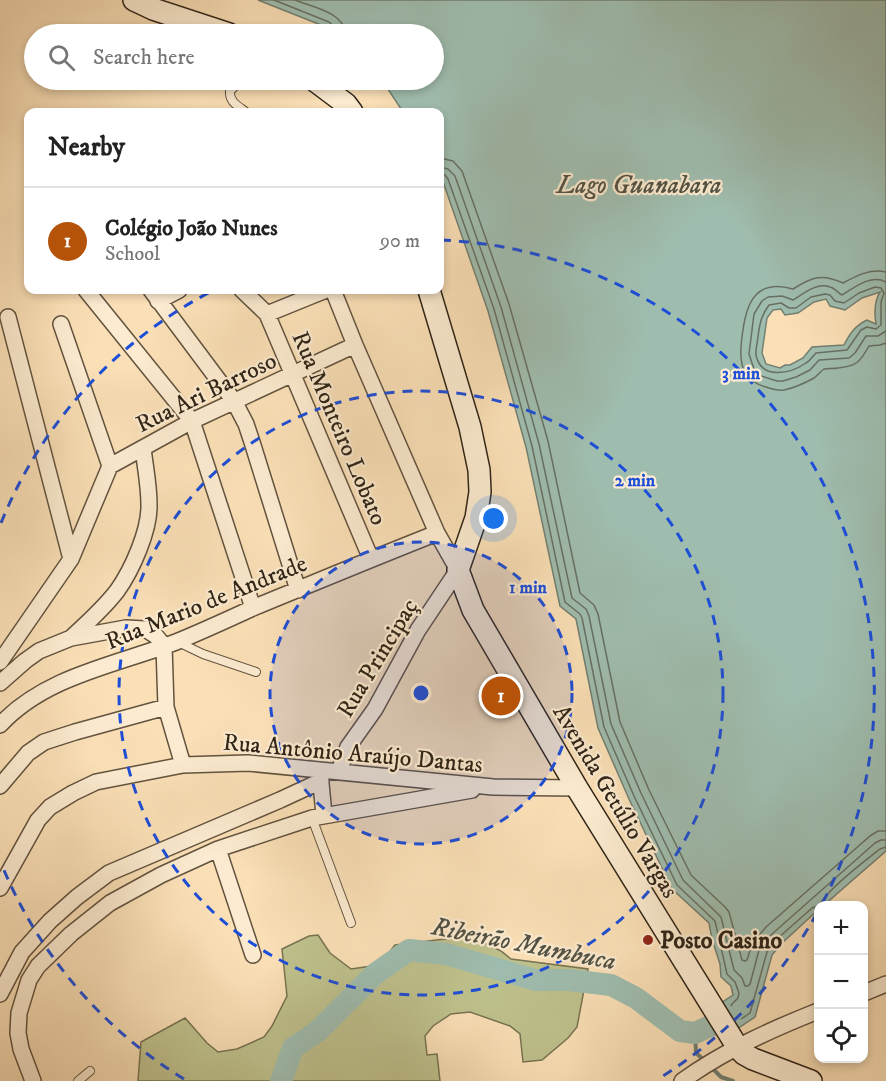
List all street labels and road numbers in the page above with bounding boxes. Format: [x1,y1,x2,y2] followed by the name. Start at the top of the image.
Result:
[285,327,394,530] street label: Rua Monteiro Lobato
[131,346,282,440] street label: Rua Ari Barroso
[101,549,312,657] street label: Rua Mario de Andrade
[331,594,425,723] street label: Rua Principaç
[546,699,685,904] street label: Avenida Getúlio Vargas
[222,728,484,780] street label: Rua Antônio Araújo Dantas

